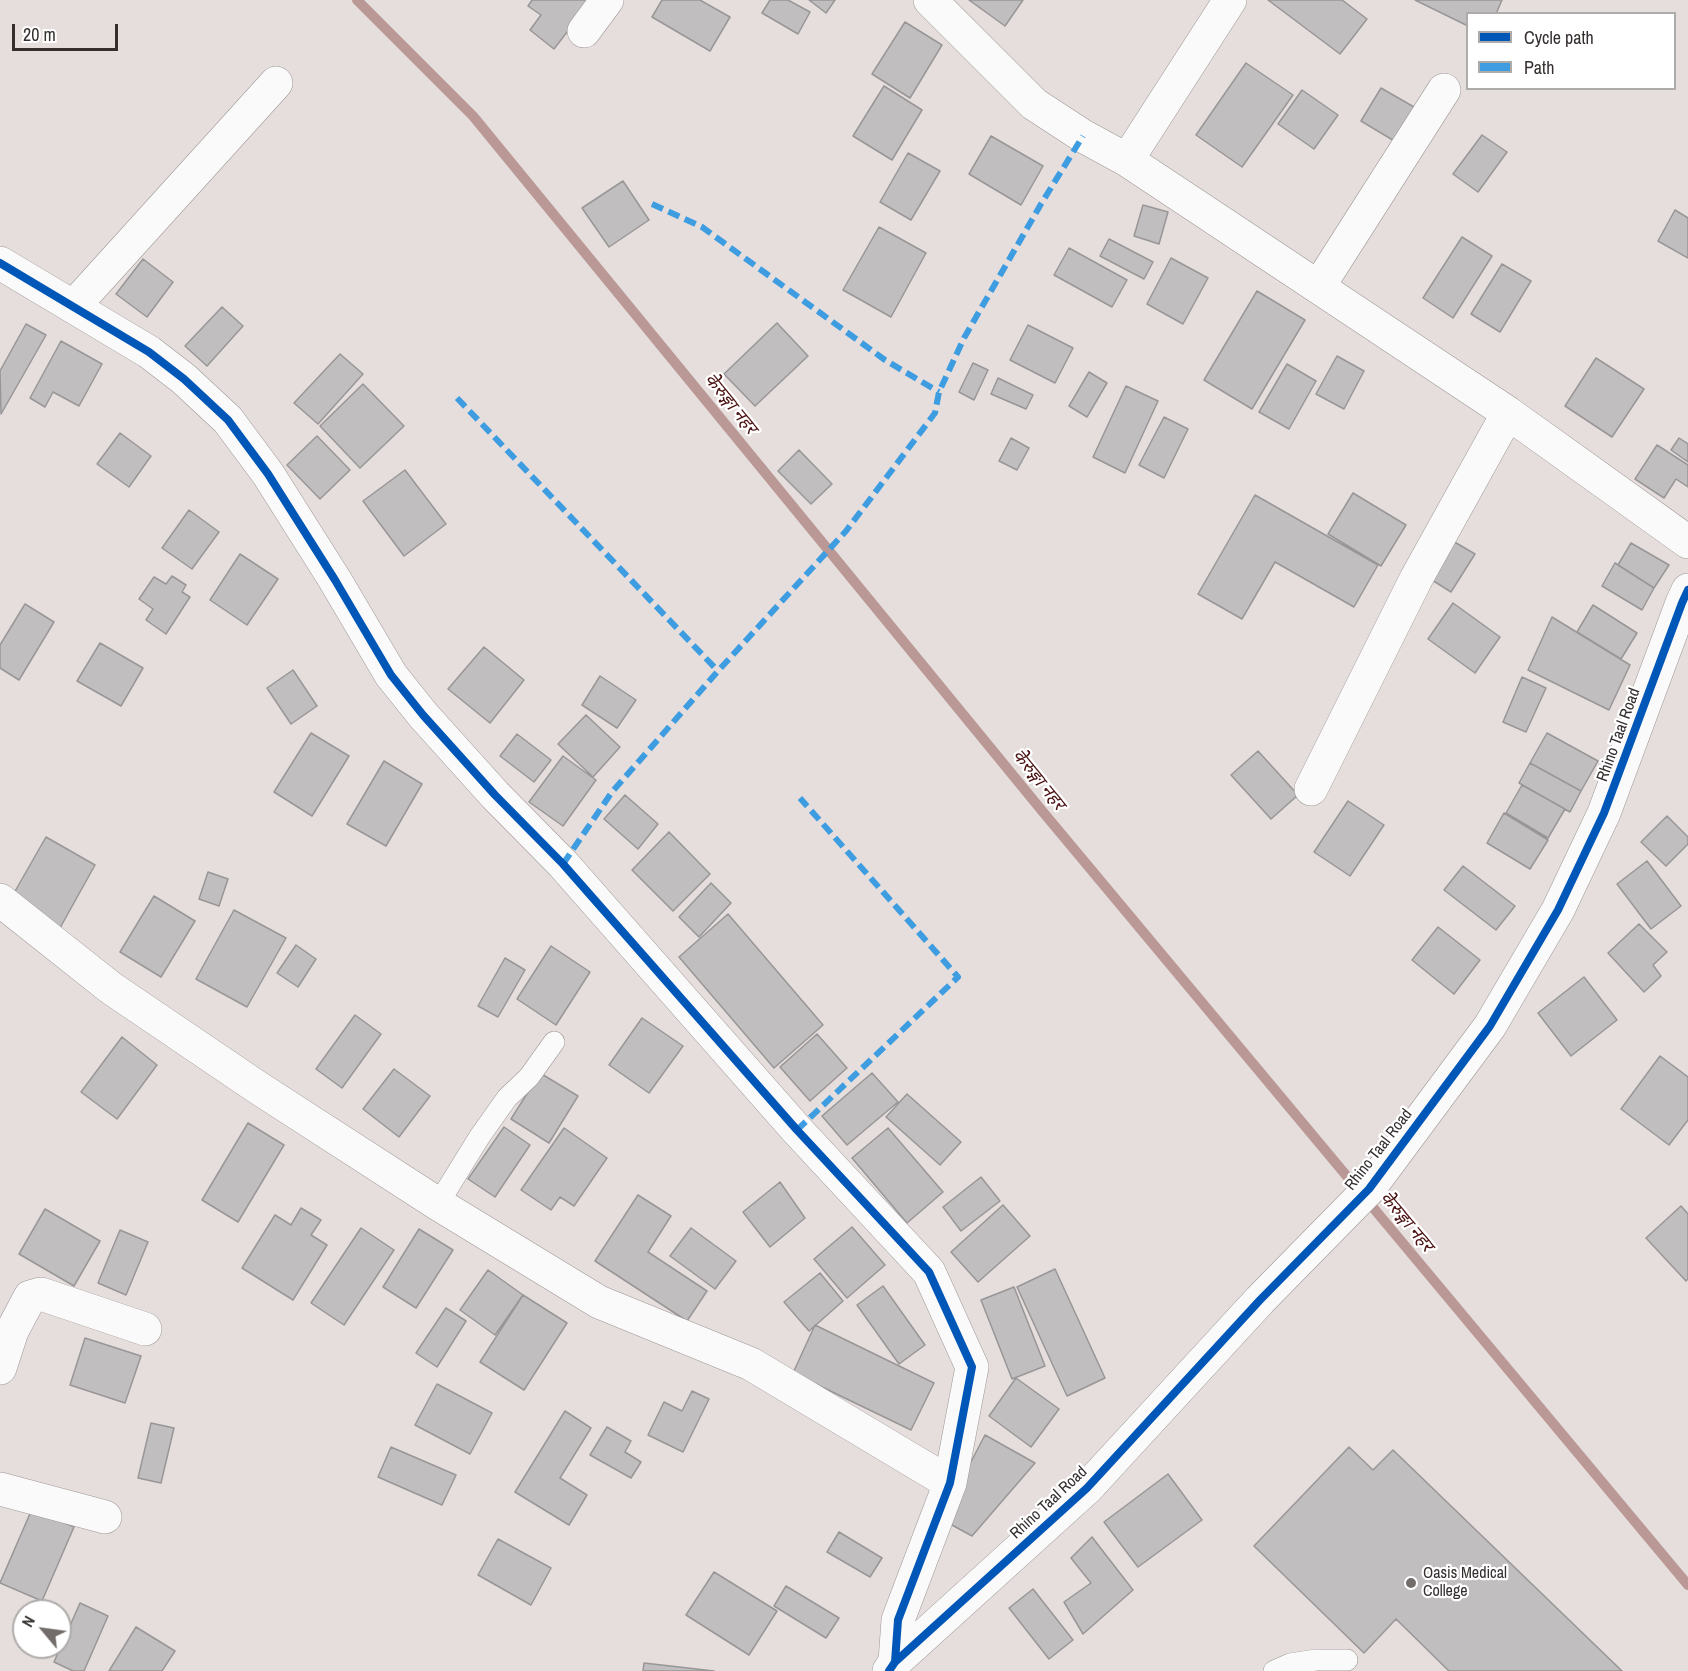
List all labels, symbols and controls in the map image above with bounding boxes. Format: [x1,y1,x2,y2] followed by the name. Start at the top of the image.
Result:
[15,12,122,50] scale bar
[1466,12,1676,90] legend
[23,22,56,47] text: 20 m
[1524,25,1594,50] text: Cycle path
[1524,55,1554,80] text: Path
[699,369,761,439] water label: केेरुङ्गा नहर
[1593,686,1645,784] street label: Rhino Taal Road
[1007,745,1069,815] water label: केेरुङ्गा नहर
[1341,1105,1417,1195] street label: Rhino Taal Road
[1375,1188,1437,1256] water label: केेरुङ्गा नहर
[1007,1463,1091,1543] street label: Rhino Taal Road
[1423,1564,1507,1602] place label: Oasis Medical College
[1404,1576,1418,1590] marker: Oasis Medical College
[12,1599,72,1659] north arrow
[16,1612,40,1631] text: N

